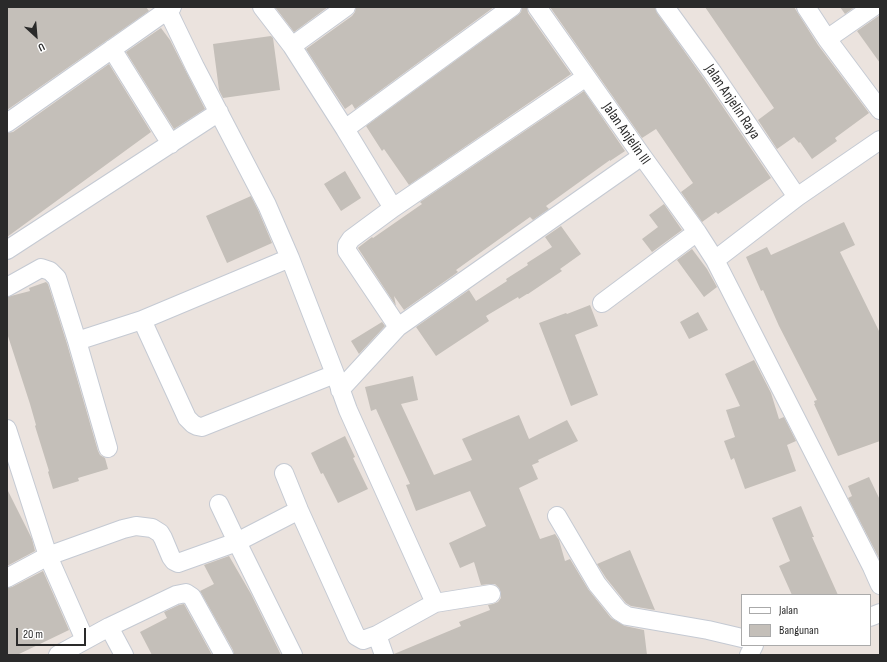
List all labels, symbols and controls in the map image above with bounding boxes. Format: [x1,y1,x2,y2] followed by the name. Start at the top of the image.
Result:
[16,16,56,56] north arrow
[36,40,47,54] text: U
[700,61,764,143] street label: Jalan Anjelin Raya
[598,99,654,169] street label: Jalan Anjelin III
[741,594,871,646] legend
[779,603,798,618] text: Jalan
[18,620,88,646] scale bar
[779,623,819,638] text: Bangunan
[23,627,43,642] text: 20 m

